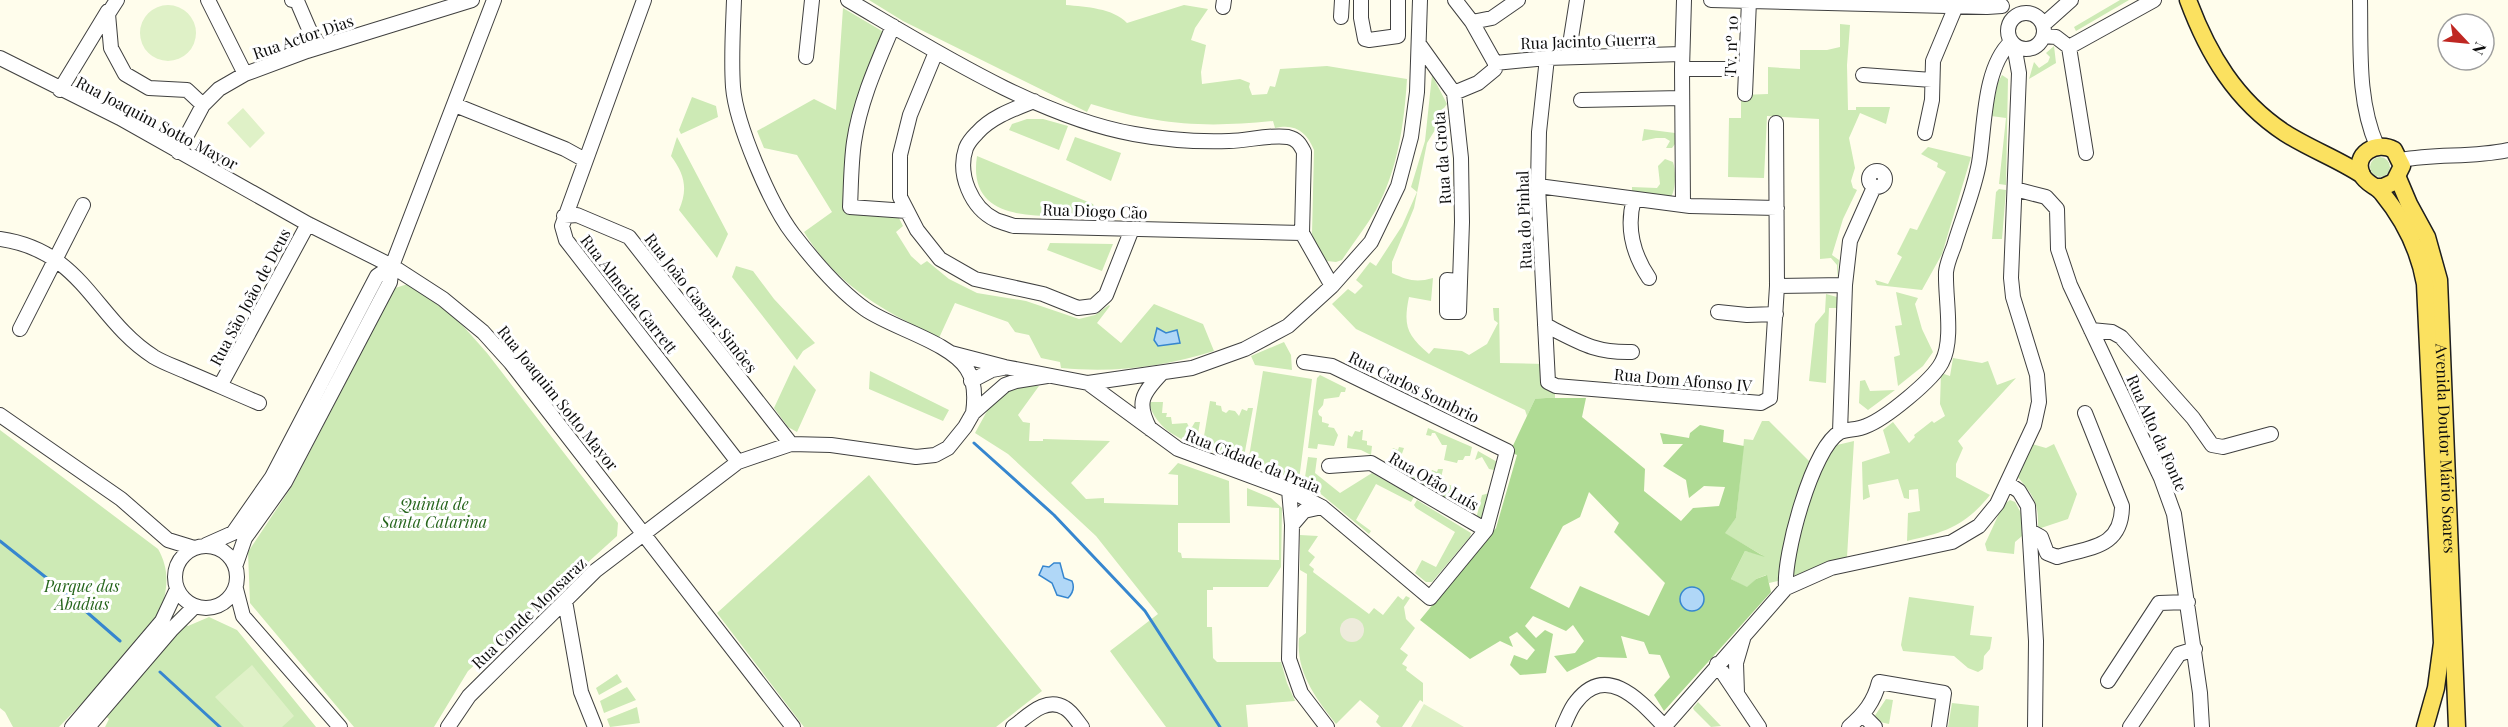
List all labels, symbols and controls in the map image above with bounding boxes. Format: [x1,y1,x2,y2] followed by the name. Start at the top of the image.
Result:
[250,9,356,64] street label: Rua Actor Dias
[2436,12,2496,72] north arrow
[1719,15,1742,77] street label: Tv. nº 10
[1520,28,1656,53] street label: Rua Jacinto Guerra
[2468,39,2492,59] text: N
[73,71,242,174] street label: Rua Joaquim Sotto Mayor
[1428,111,1455,205] street label: Rua da Grota
[1511,170,1536,270] street label: Rua do Pinhal
[1042,198,1148,223] street label: Rua Diogo Cão
[204,224,295,369] street label: Rua São João de Deus
[640,229,763,377] street label: Rua João Gaspar Simões
[576,230,683,358] street label: Rua Almeida Garrett
[493,321,623,474] street label: Rua Joaquim Sotto Mayor
[2432,342,2461,554] street label: Avenida Doutor Mário Soares
[1345,346,1483,427] street label: Rua Carlos Sombrio
[1613,363,1754,396] street label: Rua Dom Afonso IV
[2122,371,2193,495] street label: Rua Alto da Fonte
[1183,424,1324,497] street label: Rua Cidade da Praia
[1386,446,1483,515] street label: Rua Otão Luís
[380,493,487,532] park label: Quinta de Santa Catarina
[467,552,591,673] street label: Rua Conde Monsaraz
[43,575,120,614] park label: Parque das Abadias

